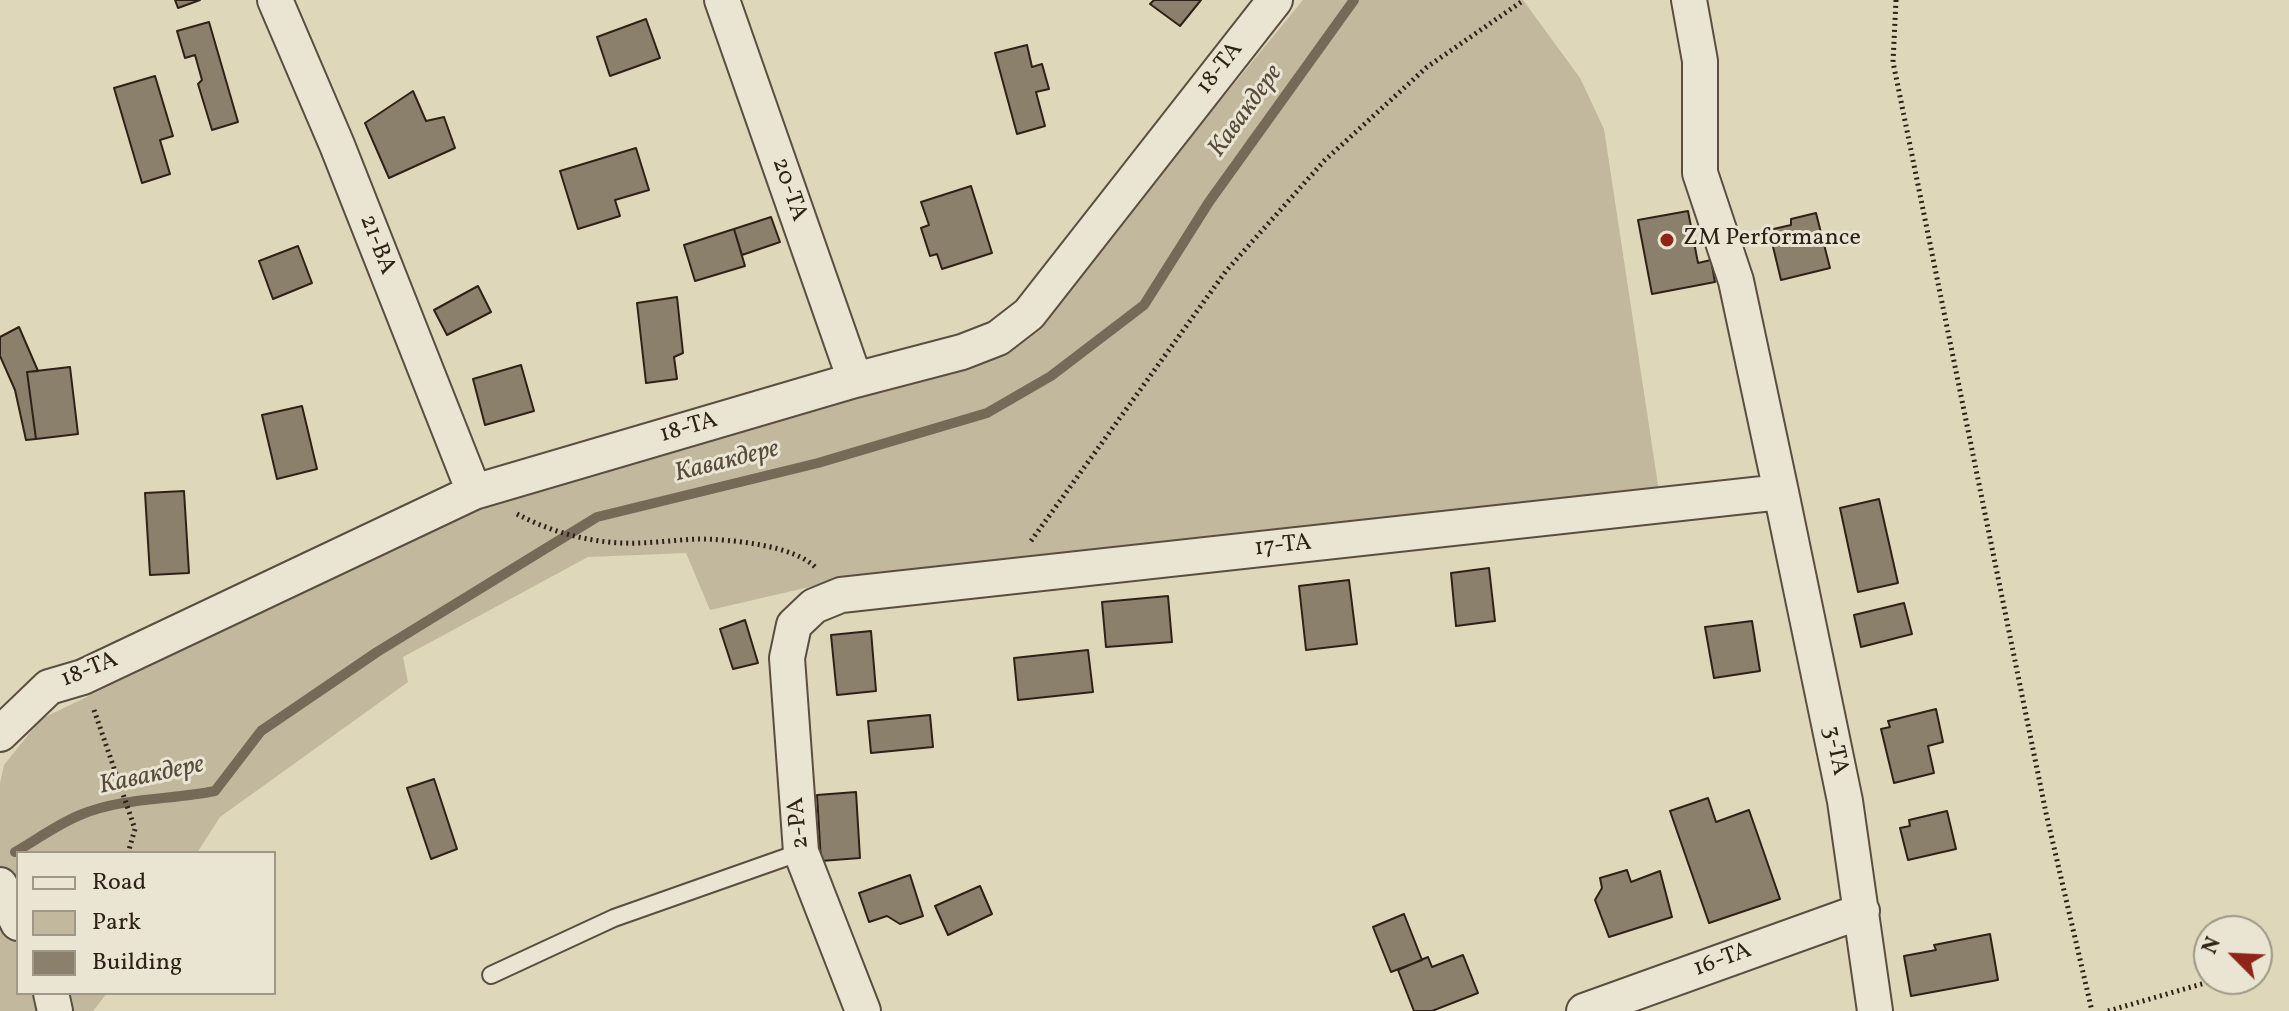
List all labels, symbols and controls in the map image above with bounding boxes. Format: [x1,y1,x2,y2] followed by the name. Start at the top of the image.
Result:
[1192,37,1250,101] street label: 18-ТА
[1203,60,1291,164] water label: Кавакдере
[764,154,812,226] street label: 20-ТА
[351,211,401,279] street label: 21-ВА
[1683,226,1861,254] place label: ZM Performance
[1658,231,1676,249] marker: ZM Performance
[657,407,721,451] street label: 18-ТА
[672,435,782,491] water label: Кавакдере
[1253,530,1313,564] street label: 17-ТА
[57,647,123,695] street label: 18-ТА
[1815,724,1853,778] street label: 3-ТА
[97,751,207,803] water label: Кавакдере
[783,796,817,850] street label: 2-РА
[16,851,276,995] legend
[92,866,146,900] text: Road
[92,906,141,940] text: Park
[2193,915,2273,995] north arrow
[2195,932,2230,959] text: N
[1690,937,1756,985] street label: 16-ТА
[92,946,182,980] text: Building

